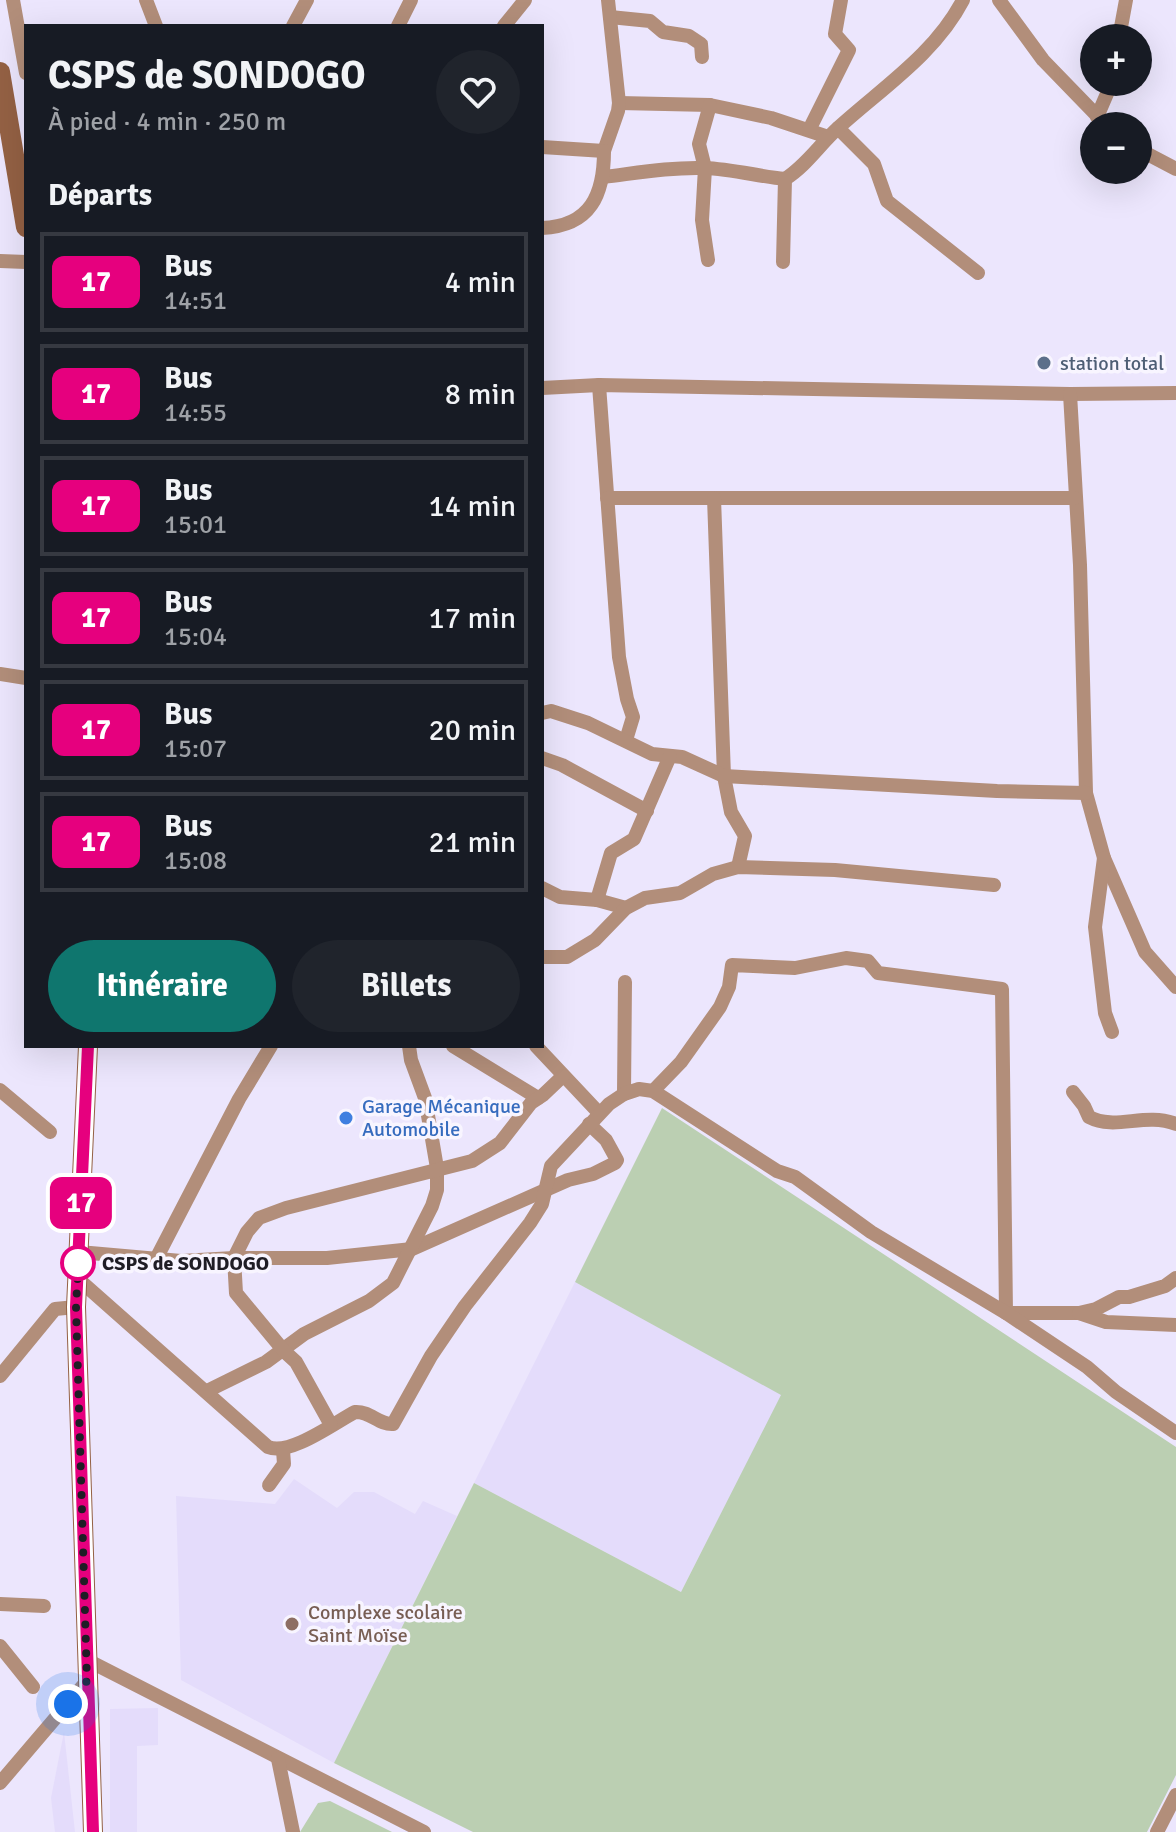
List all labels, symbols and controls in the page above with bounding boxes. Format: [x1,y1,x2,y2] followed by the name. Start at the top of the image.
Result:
[1080,24,1152,184] map controls
[1080,24,1152,96] button: +
[436,50,520,134] button: heart
[48,52,366,99] text: CSPS de SONDOGO
[48,106,286,138] text: À pied · 4 min · 250 m
[1080,112,1152,184] button: −
[48,177,152,214] text: Départs
[164,248,212,285] text: Bus
[445,264,516,301] text: 4 min
[81,265,111,299] text: 17
[164,285,227,317] text: 14:51
[1060,351,1164,376] place label: station total
[1035,354,1053,372] marker: station total
[164,360,212,397] text: Bus
[445,376,516,413] text: 8 min
[81,377,111,411] text: 17
[164,397,227,429] text: 14:55
[164,472,212,509] text: Bus
[429,488,516,525] text: 14 min
[81,489,111,523] text: 17
[164,509,227,541] text: 15:01
[164,584,212,621] text: Bus
[429,600,516,637] text: 17 min
[81,601,111,635] text: 17
[164,621,227,653] text: 15:04
[164,696,212,733] text: Bus
[429,712,516,749] text: 20 min
[81,713,111,747] text: 17
[164,733,227,765] text: 15:07
[164,808,212,845] text: Bus
[429,824,516,861] text: 21 min
[81,825,111,859] text: 17
[164,845,227,877] text: 15:08
[48,940,276,1032] button: Itinéraire
[292,940,520,1032] button: Billets
[362,1094,521,1142] place label: Garage Mécanique Automobile
[337,1109,355,1127] marker: Garage Mécanique Automobile
[45,1177,117,1229] line badge: 17
[66,1186,96,1220] text: 17
[61,1246,95,1280] marker: CSPS de SONDOGO
[102,1251,269,1276] place label: CSPS de SONDOGO
[308,1600,463,1648] place label: Complexe scolaire Saint Moïse
[283,1615,301,1633] marker: Complexe scolaire Saint Moïse
[48,1684,88,1724] your location

